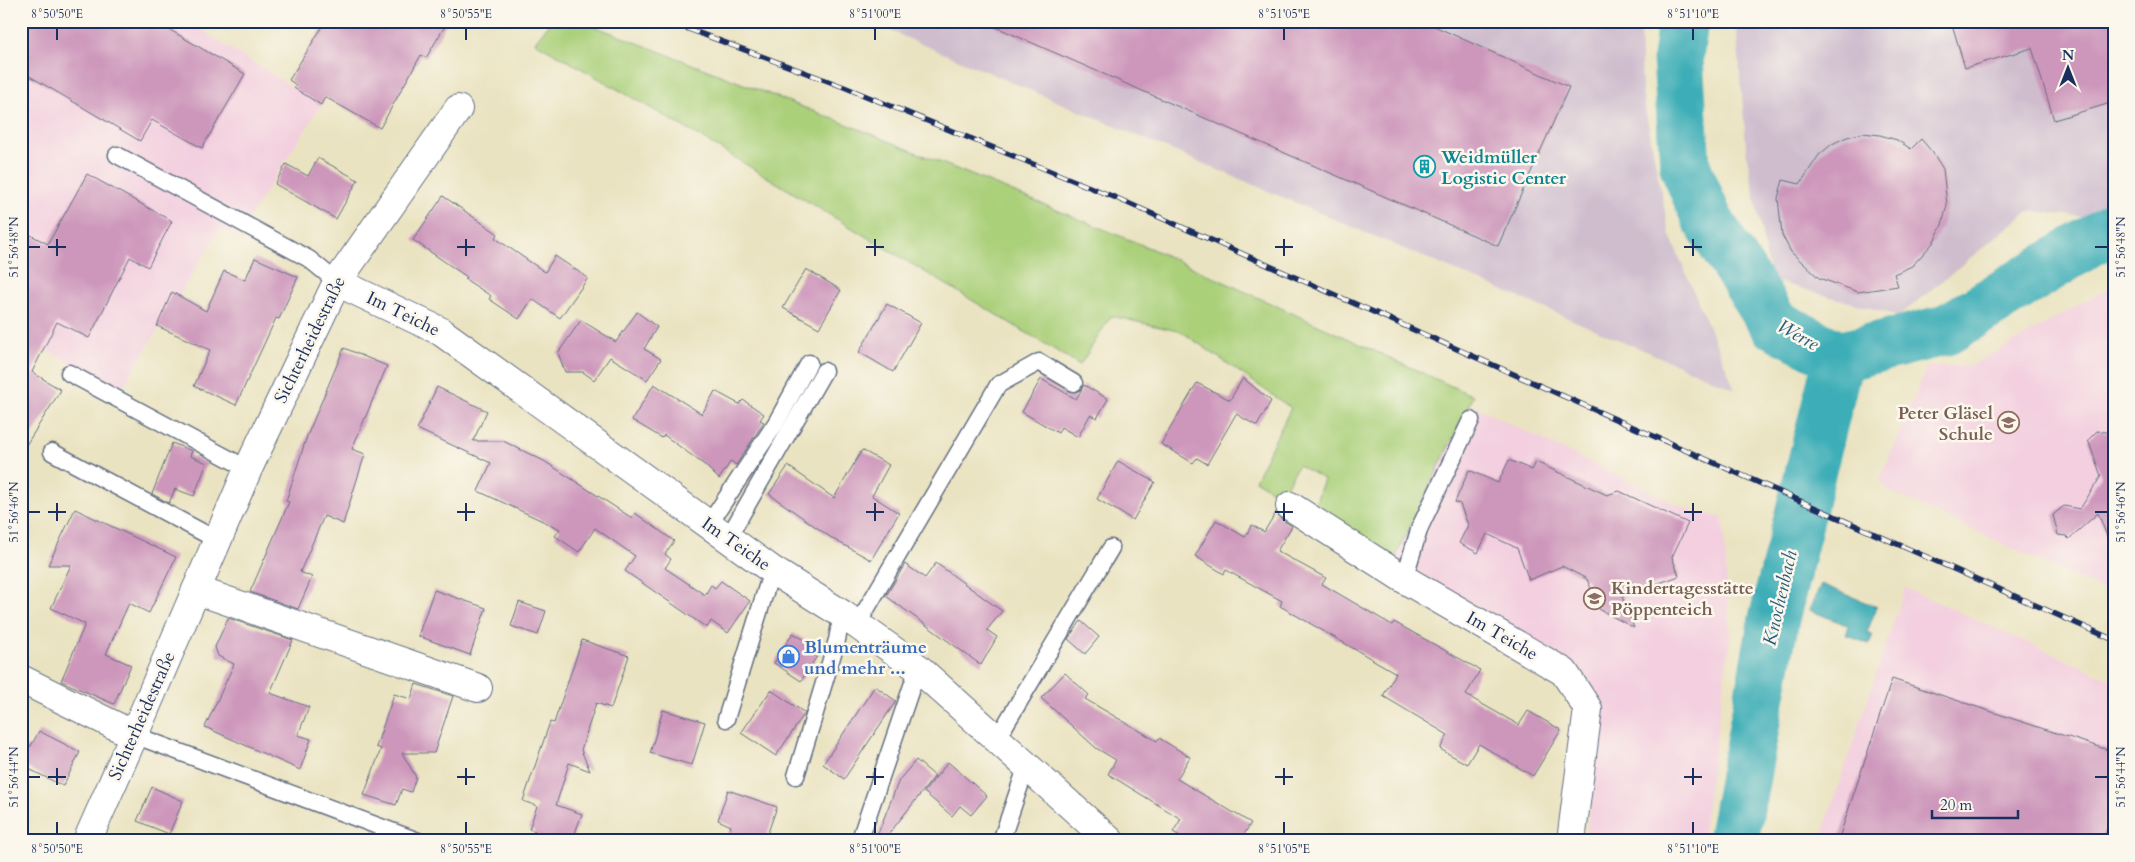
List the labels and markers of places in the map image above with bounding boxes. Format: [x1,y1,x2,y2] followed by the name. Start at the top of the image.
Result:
[1440,145,1567,191] place label: Weidmüller Logistic Center
[1413,155,1437,179] building icon: Weidmüller Logistic Center
[1898,401,1993,447] place label: Peter Gläsel Schule
[1997,411,2021,435] school or university icon: Peter Gläsel Schule
[1611,576,1754,622] place label: Kindertagesstätte Pöppenteich
[1583,586,1607,610] school or university icon: Kindertagesstätte Pöppenteich
[804,635,927,681] place label: Blumenträume und mehr ...
[776,645,800,669] shop icon: Blumenträume und mehr ...

